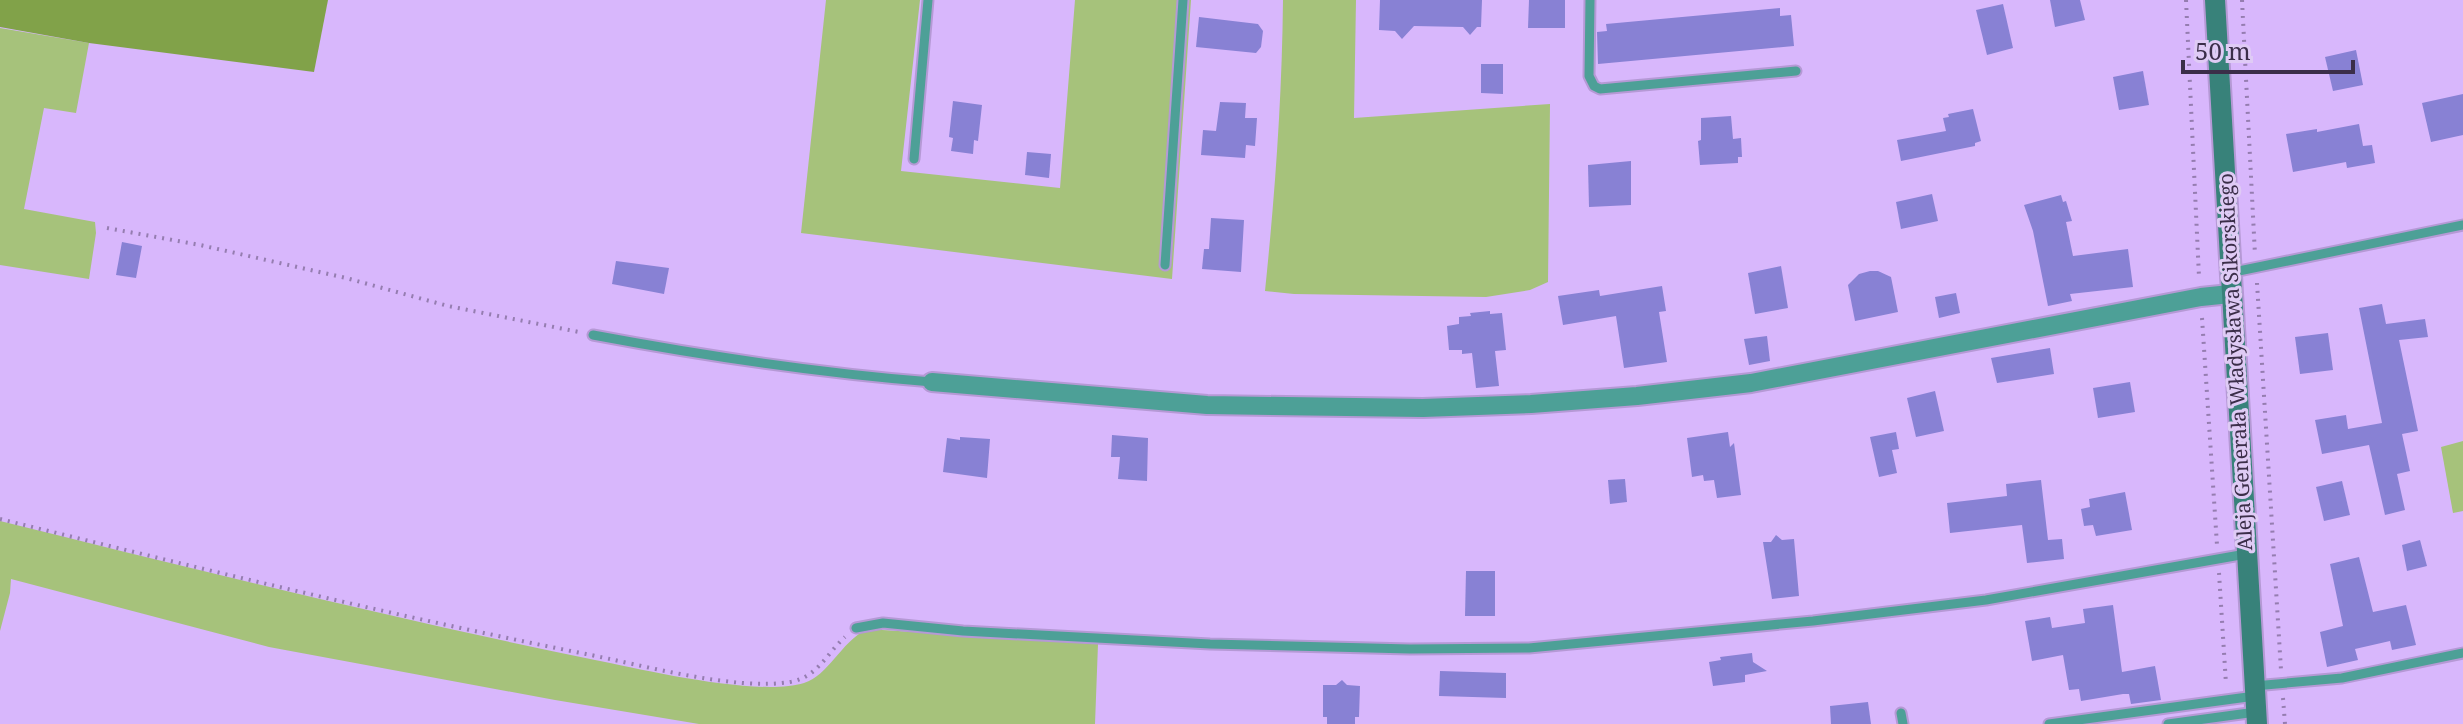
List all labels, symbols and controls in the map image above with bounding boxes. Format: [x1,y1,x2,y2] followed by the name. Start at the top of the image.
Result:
[2183,24,2353,74] scale bar
[2195,34,2251,67] text: 50 m
[2212,173,2258,551] street label: Aleja Generała Władysława Sikorskiego

